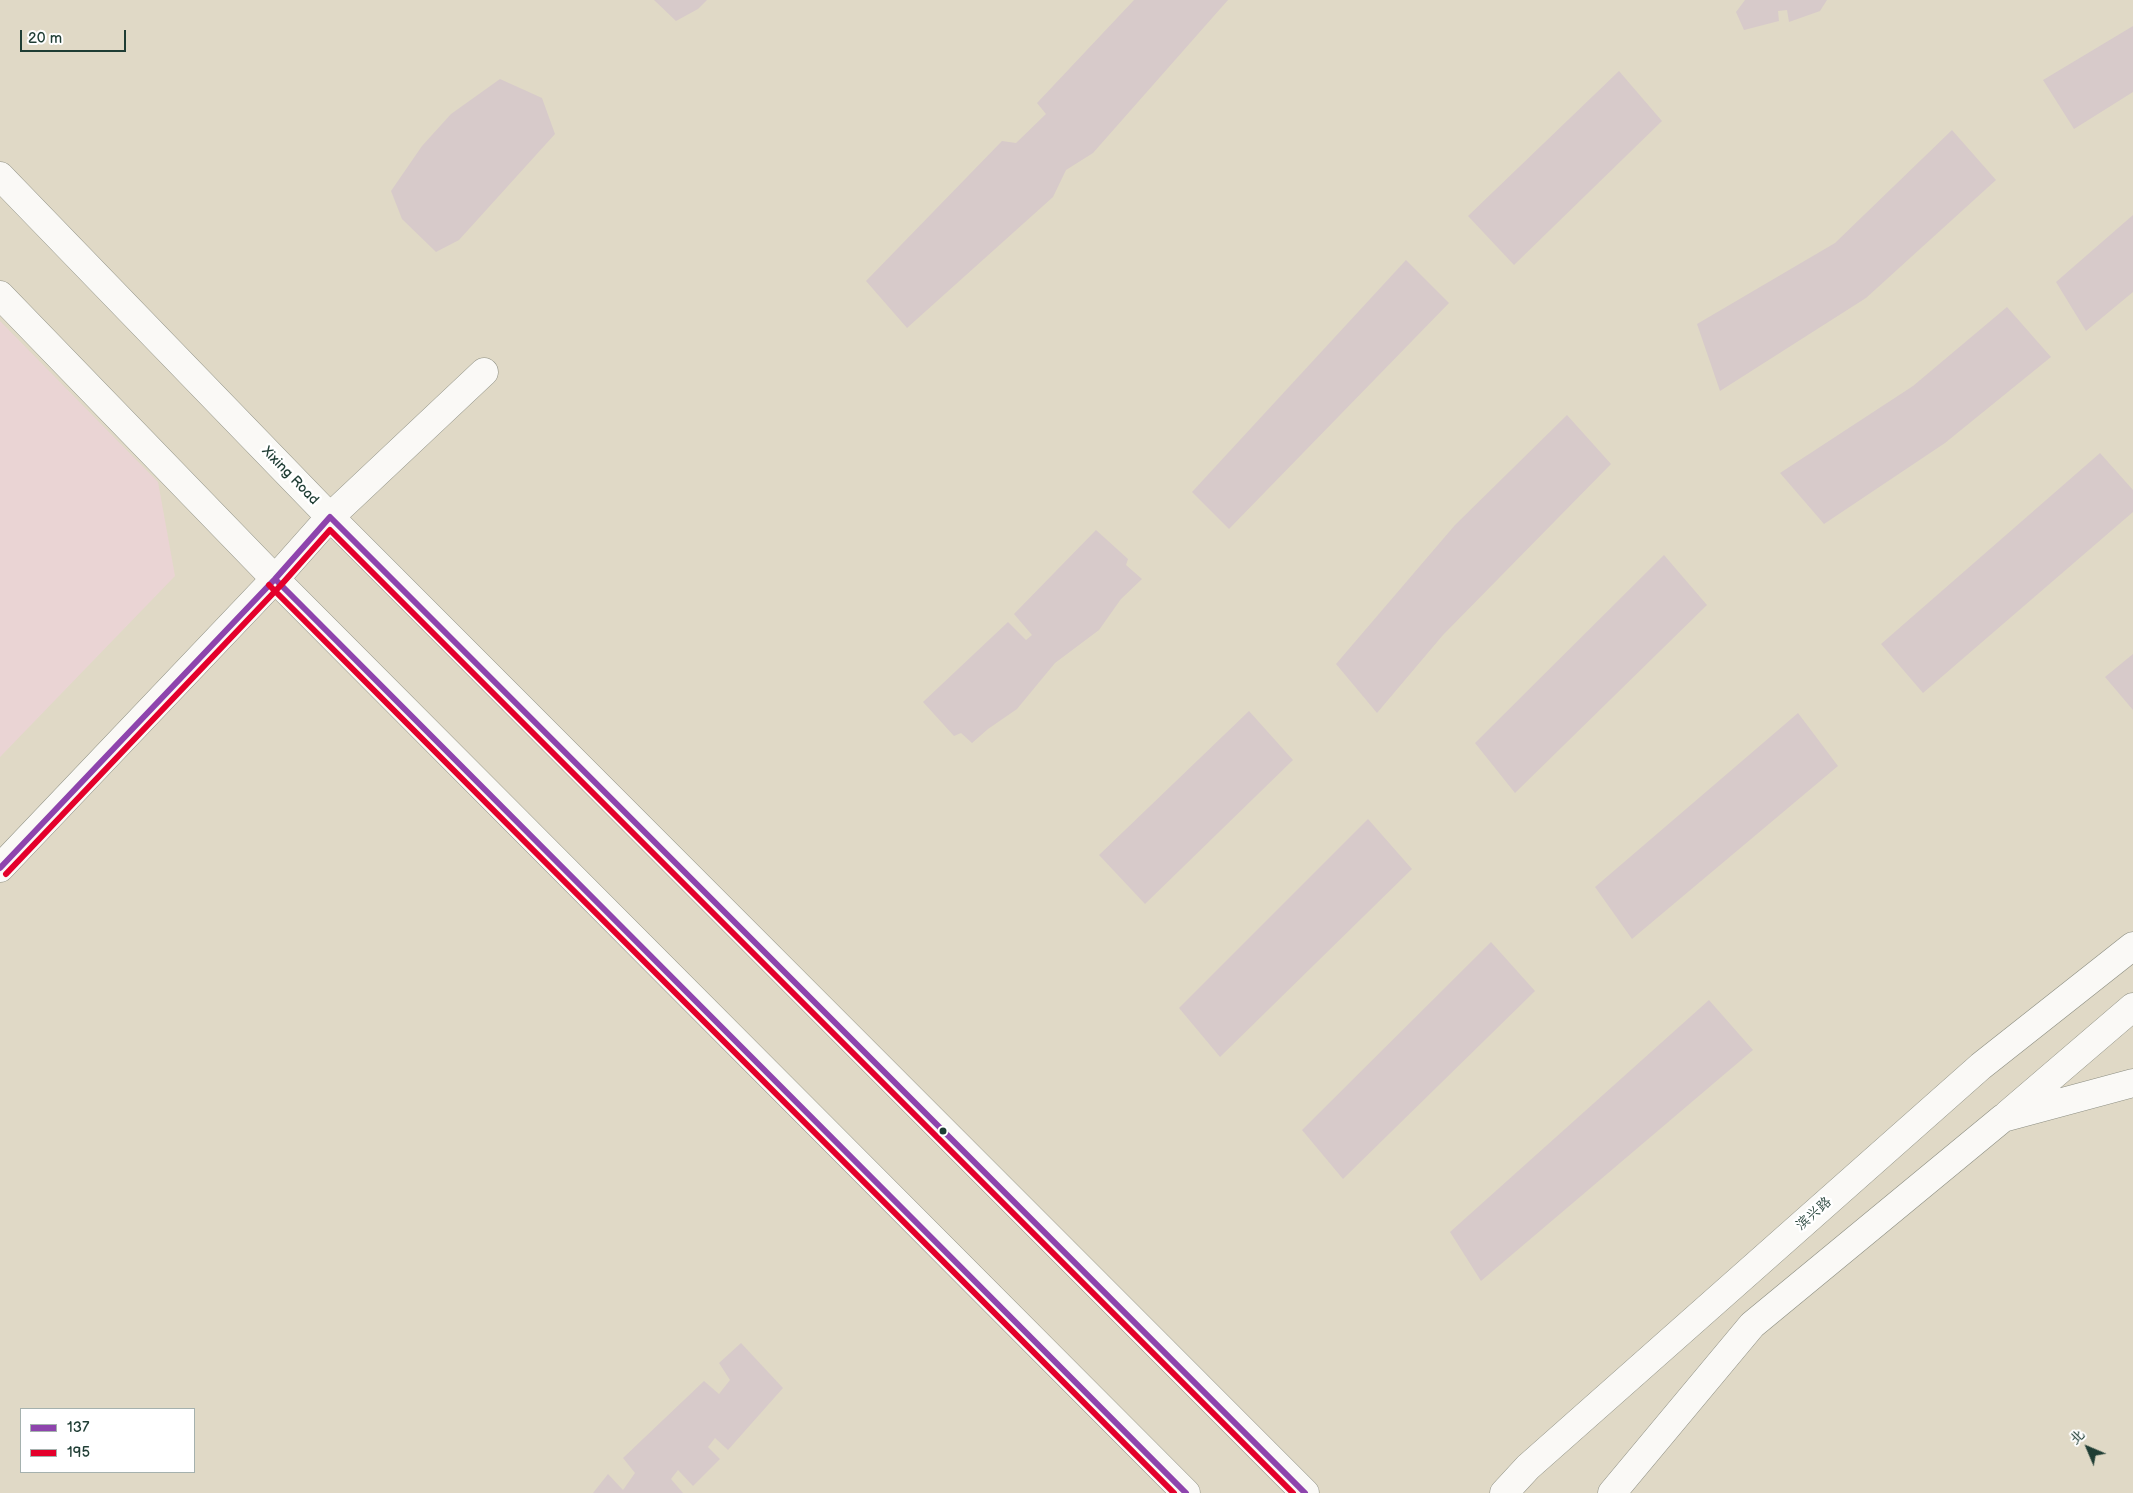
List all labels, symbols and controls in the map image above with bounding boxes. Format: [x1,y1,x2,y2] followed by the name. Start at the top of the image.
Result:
[22,20,129,52] scale bar
[28,29,62,48] text: 20 m
[258,443,322,509] street label: Xixing Road
[938,1126,948,1136] unlabelled marker
[1793,1194,1835,1234] street label: 滨兴路
[20,1408,195,1473] legend
[67,1418,89,1437] text: 137
[2063,1423,2113,1473] north arrow
[2066,1426,2088,1448] text: 北
[67,1443,90,1462] text: 195

